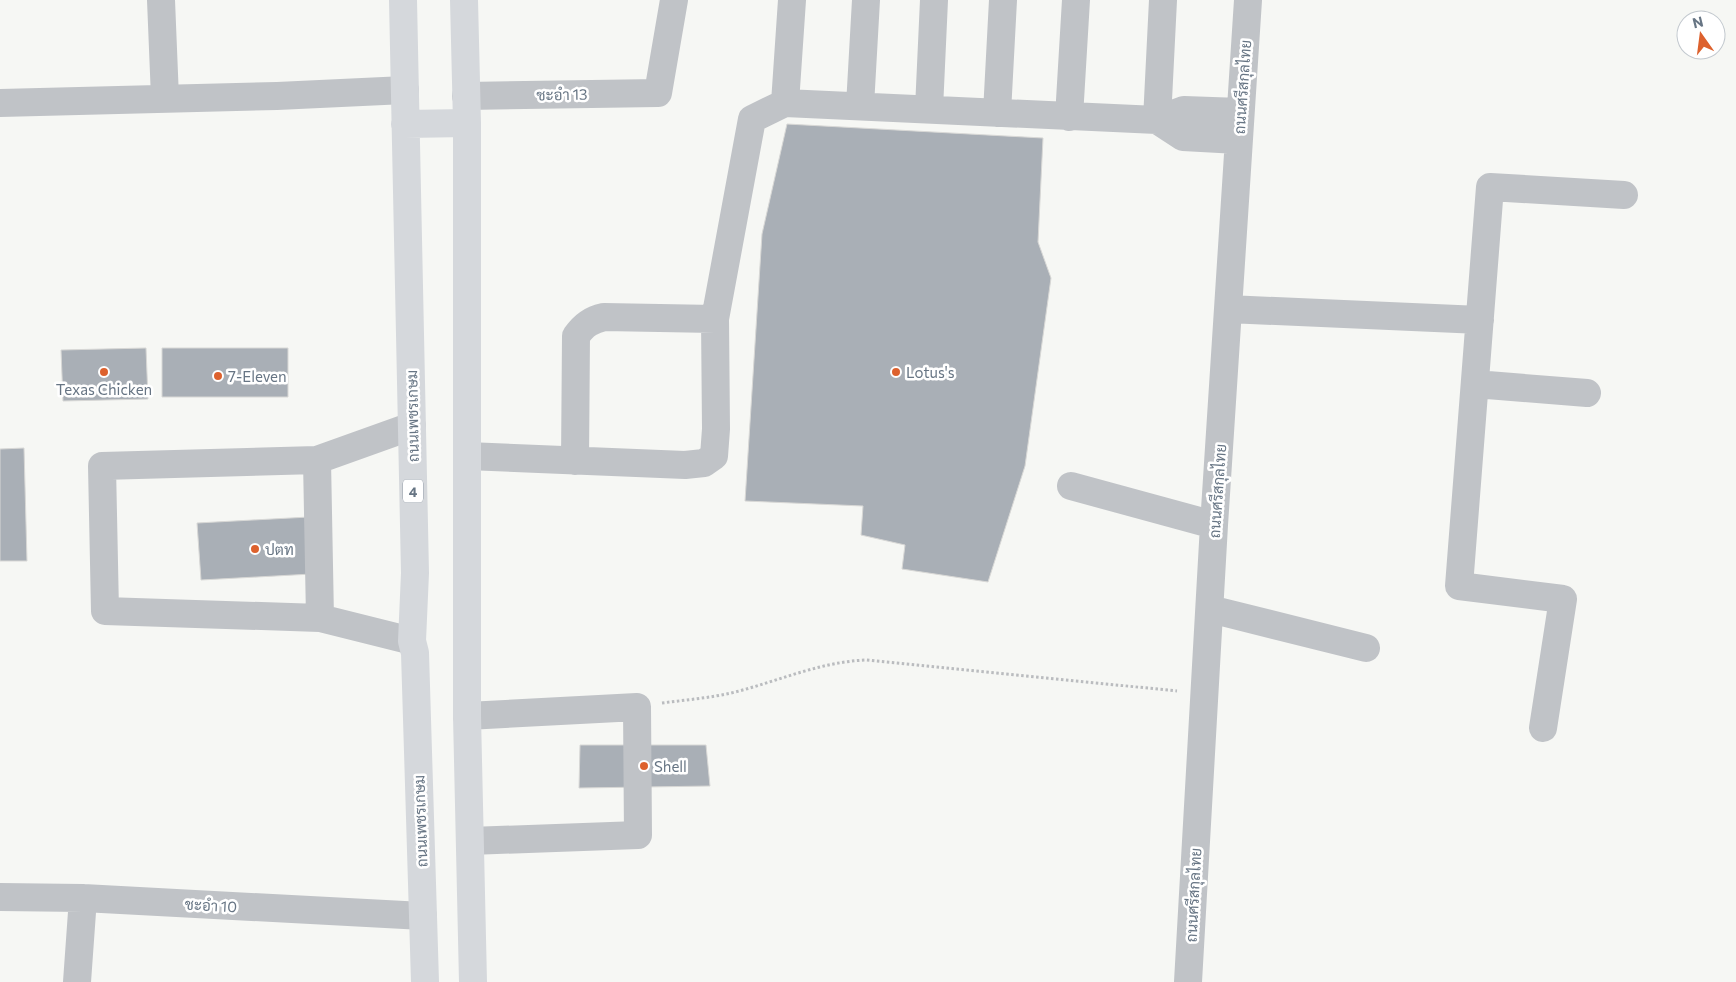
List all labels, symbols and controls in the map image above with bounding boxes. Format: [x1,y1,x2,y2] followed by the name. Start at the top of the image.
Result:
[1676,10,1726,60] north arrow
[1691,12,1705,31] text: N
[1230,39,1257,135] street label: ถนนศรีสกุลไทย
[536,85,588,103] street label: ชะอำ 13
[906,363,955,381] place label: Lotus's
[98,366,110,378] marker: Texas Chicken
[890,366,902,378] marker: Lotus's
[228,367,287,385] place label: 7-Eleven
[212,370,224,382] marker: 7-Eleven
[402,370,422,462] street label: ถนนเพชรเกษม
[56,380,152,398] place label: Texas Chicken
[1205,443,1232,539] street label: ถนนศรีสกุลไทย
[403,480,423,502] road number: 4
[265,540,294,558] place label: ปตท
[249,543,261,555] marker: ปตท
[654,757,687,775] place label: Shell
[638,760,650,772] marker: Shell
[409,775,431,867] street label: ถนนเพชรเกษม
[1182,847,1207,943] street label: ถนนศรีสกุลไทย
[184,895,238,915] street label: ชะอำ 10

